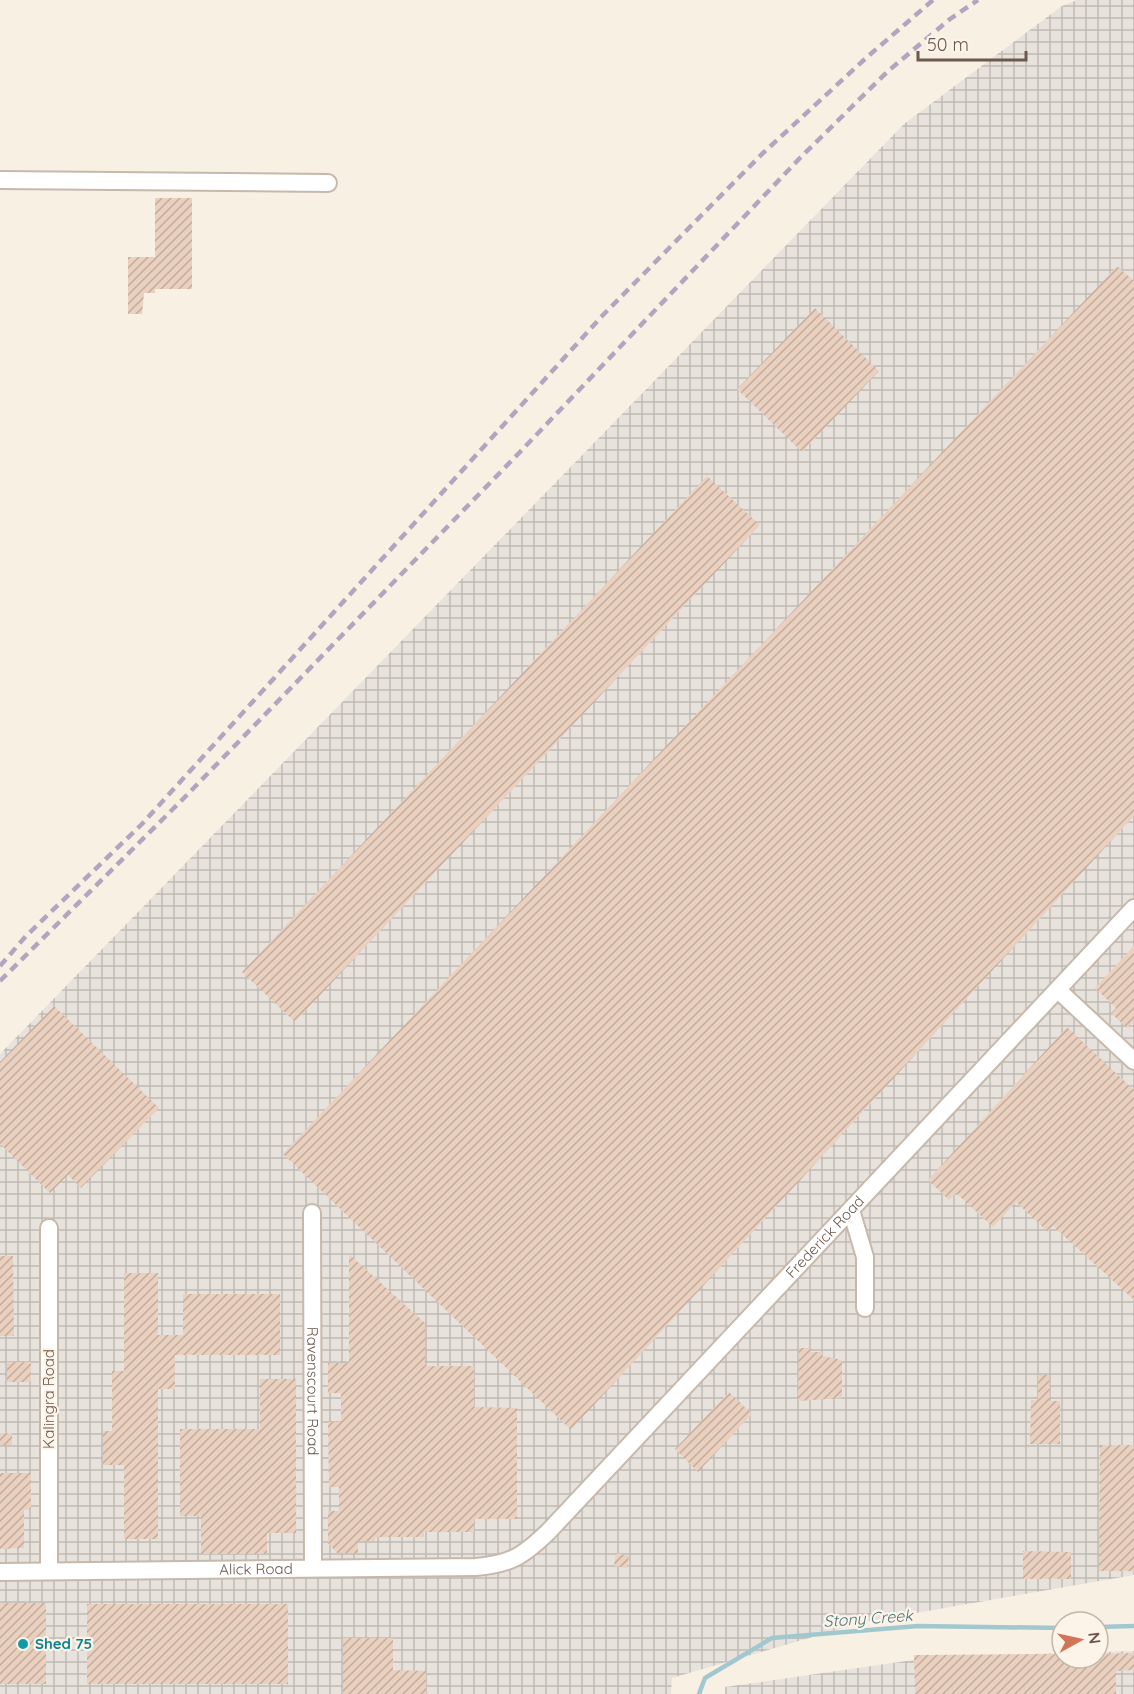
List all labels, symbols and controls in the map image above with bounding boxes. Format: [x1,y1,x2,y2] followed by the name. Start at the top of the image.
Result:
[918,24,1026,62] scale bar
[927,33,969,56] text: 50 m
[781,1192,868,1282] street label: Frederick Road
[303,1327,323,1455] street label: Ravenscourt Road
[39,1349,58,1449] street label: Kalingra Road
[219,1559,293,1579] street label: Alick Road
[823,1605,915,1631] water label: Stony Creek
[1050,1610,1110,1670] north arrow
[1084,1631,1106,1645] text: N
[35,1634,92,1653] place label: Shed 75
[16,1637,30,1651] marker: Shed 75

